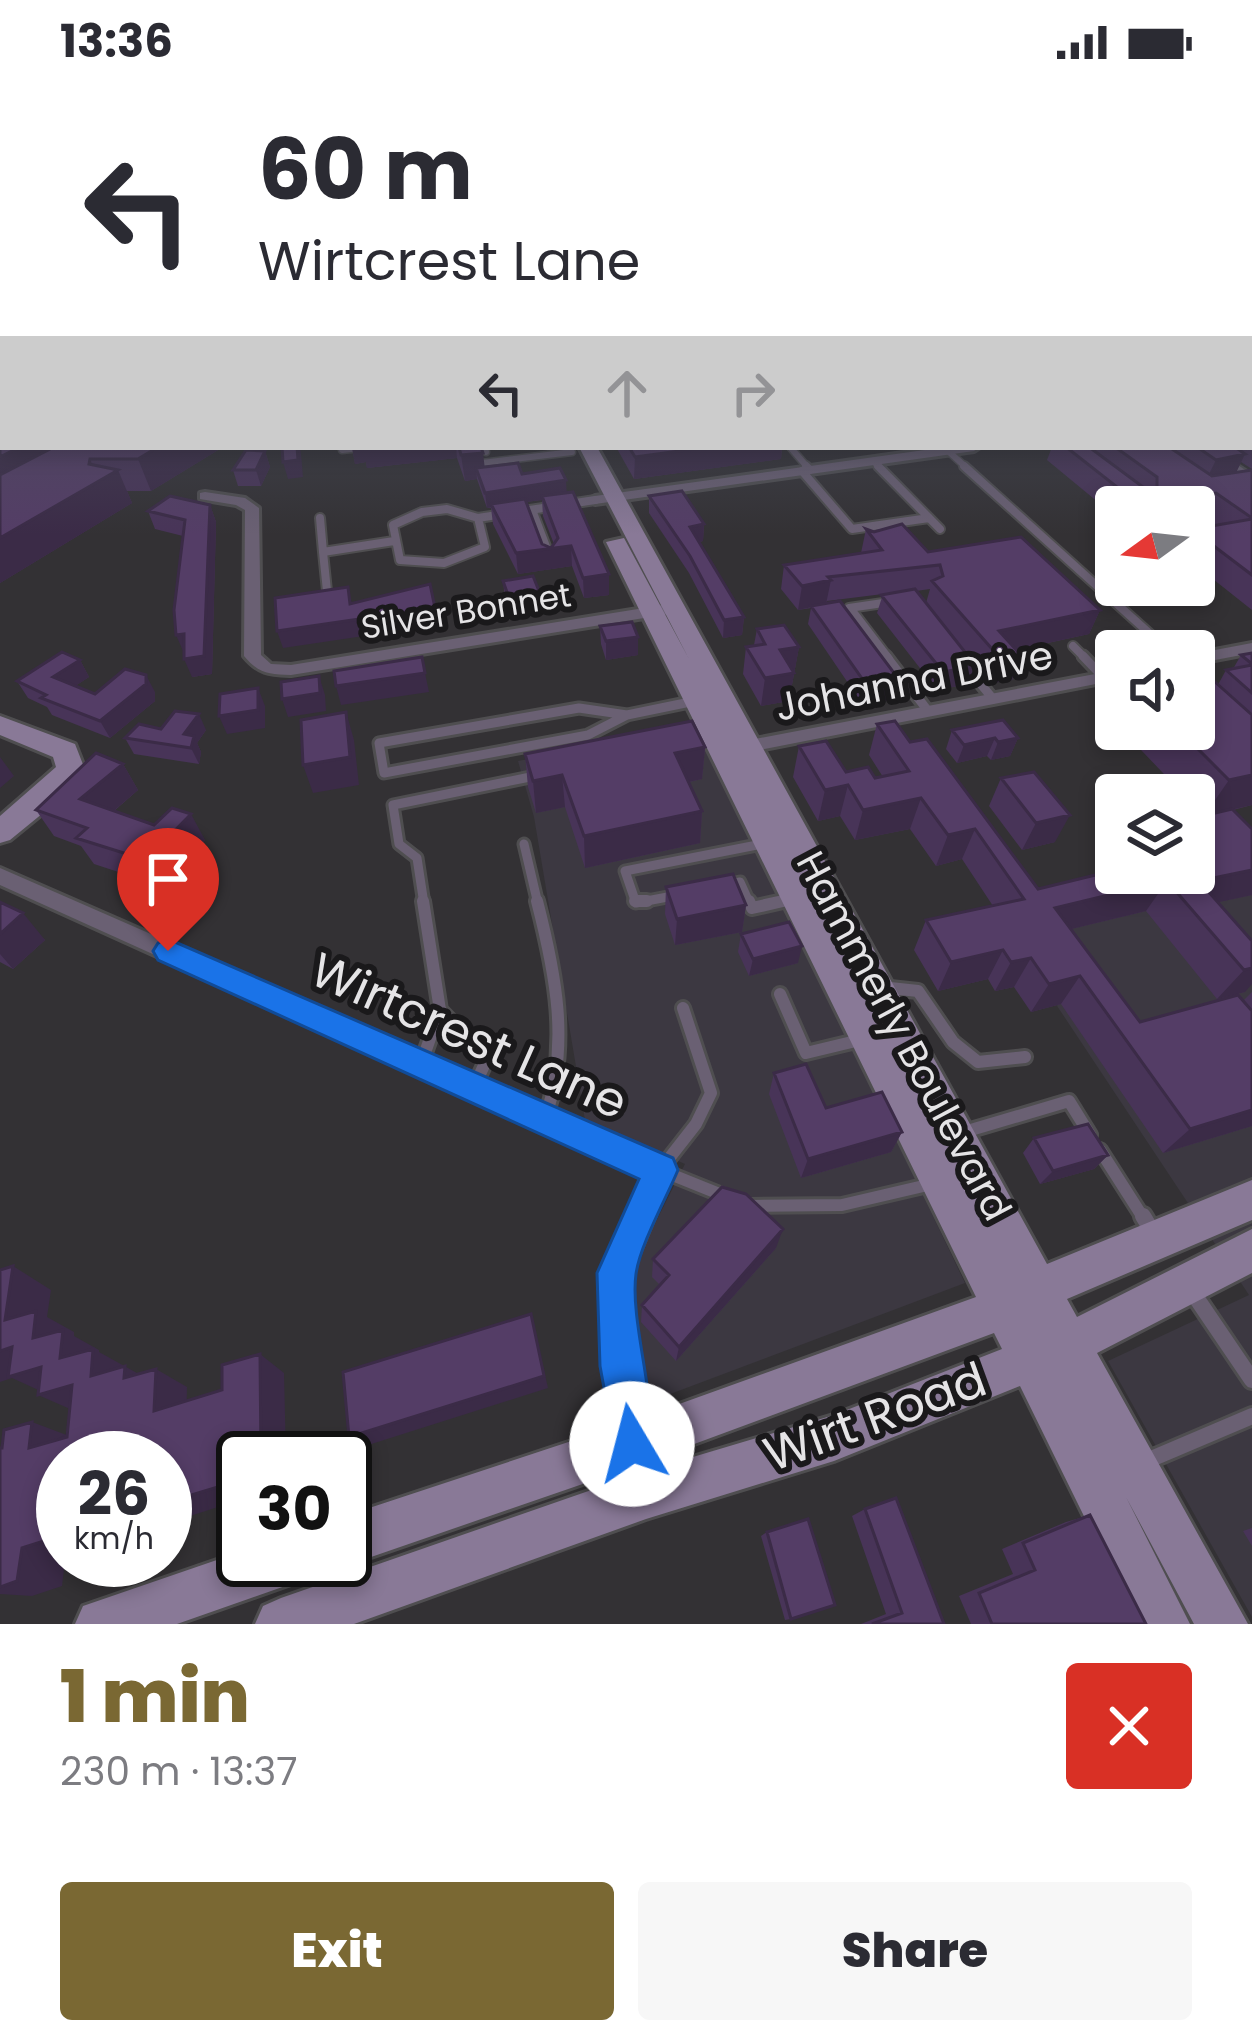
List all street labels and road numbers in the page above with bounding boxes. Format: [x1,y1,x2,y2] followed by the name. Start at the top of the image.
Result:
[358,571,574,651] street label: Silver Bonnet
[771,627,1057,735] street label: Johanna Drive
[783,842,1025,1230] street label: Hammerly Boulevard
[300,936,638,1136] street label: Wirtcrest Lane
[755,1346,995,1488] street label: Wirt Road

